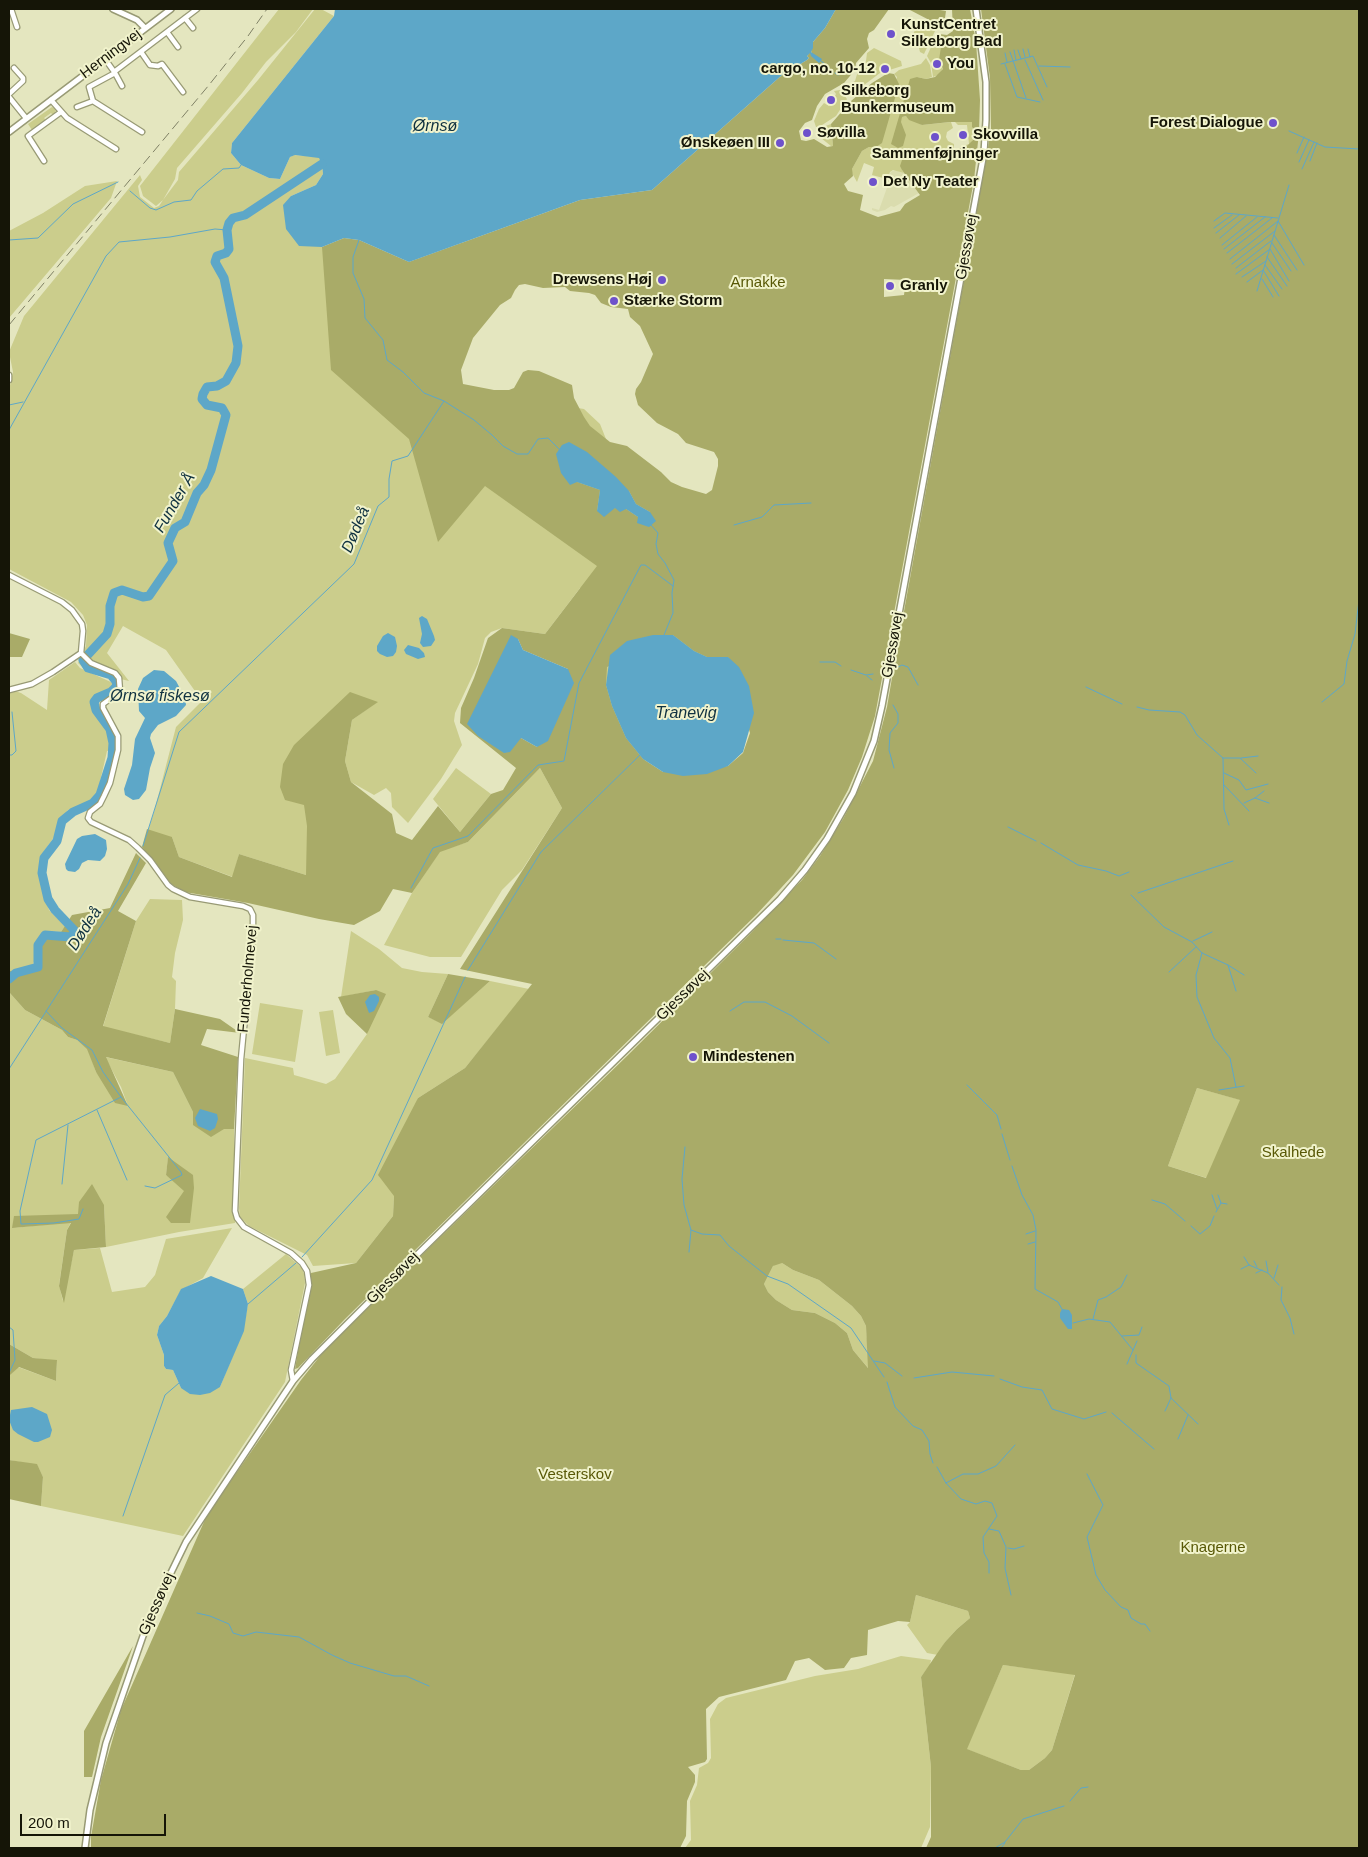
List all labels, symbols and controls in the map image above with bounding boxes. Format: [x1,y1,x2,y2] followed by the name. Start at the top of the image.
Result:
[901,16,1002,51] place label: KunstCentret Silkeborg Bad
[77,25,145,83] street label: Herningvej
[885,28,897,40] marker: KunstCentret Silkeborg Bad
[947,55,974,73] place label: You
[931,58,943,70] marker: You
[761,60,875,78] place label: cargo, no. 10-12
[879,63,891,75] marker: cargo, no. 10-12
[841,82,954,117] place label: Silkeborg Bunkermuseum
[825,94,837,106] marker: Silkeborg Bunkermuseum
[1150,114,1263,132] place label: Forest Dialogue
[413,117,457,137] water label: Ørnsø
[1267,117,1279,129] marker: Forest Dialogue
[817,124,865,142] place label: Søvilla
[973,126,1038,144] place label: Skovvilla
[801,127,813,139] marker: Søvilla
[957,129,969,141] marker: Skovvilla
[929,131,941,143] marker: Sammenføjninger
[681,134,770,152] place label: Ønskeøen III
[774,137,786,149] marker: Ønskeøen III
[872,145,998,163] place label: Sammenføjninger
[883,173,979,191] place label: Det Ny Teater
[867,176,879,188] marker: Det Ny Teater
[952,213,982,281] street label: Gjessøvej
[553,271,652,289] place label: Drewsens Høj
[656,274,668,286] marker: Drewsens Høj
[730,274,786,292] park label: Arnakke
[900,277,948,295] place label: Granly
[884,280,896,292] marker: Granly
[624,292,722,310] place label: Stærke Storm
[608,295,620,307] marker: Stærke Storm
[150,470,200,536] water label: Funder Å
[338,504,374,556] water label: Dødeå
[878,611,908,679] street label: Gjessøvej
[110,687,210,707] water label: Ørnsø fiskesø
[655,704,717,724] water label: Tranevig
[64,904,106,954] water label: Dødeå
[234,925,262,1033] street label: Funderholmevej
[653,965,713,1025] street label: Gjessøvej
[703,1048,795,1066] place label: Mindestenen
[687,1051,699,1063] marker: Mindestenen
[1262,1144,1324,1162] park label: Skalhede
[363,1248,423,1308] street label: Gjessøvej
[538,1466,612,1484] park label: Vesterskov
[1180,1539,1246,1557] park label: Knagerne
[135,1570,179,1638] street label: Gjessøvej
[22,1804,169,1836] scale bar
[28,1814,70,1831] text: 200 m

